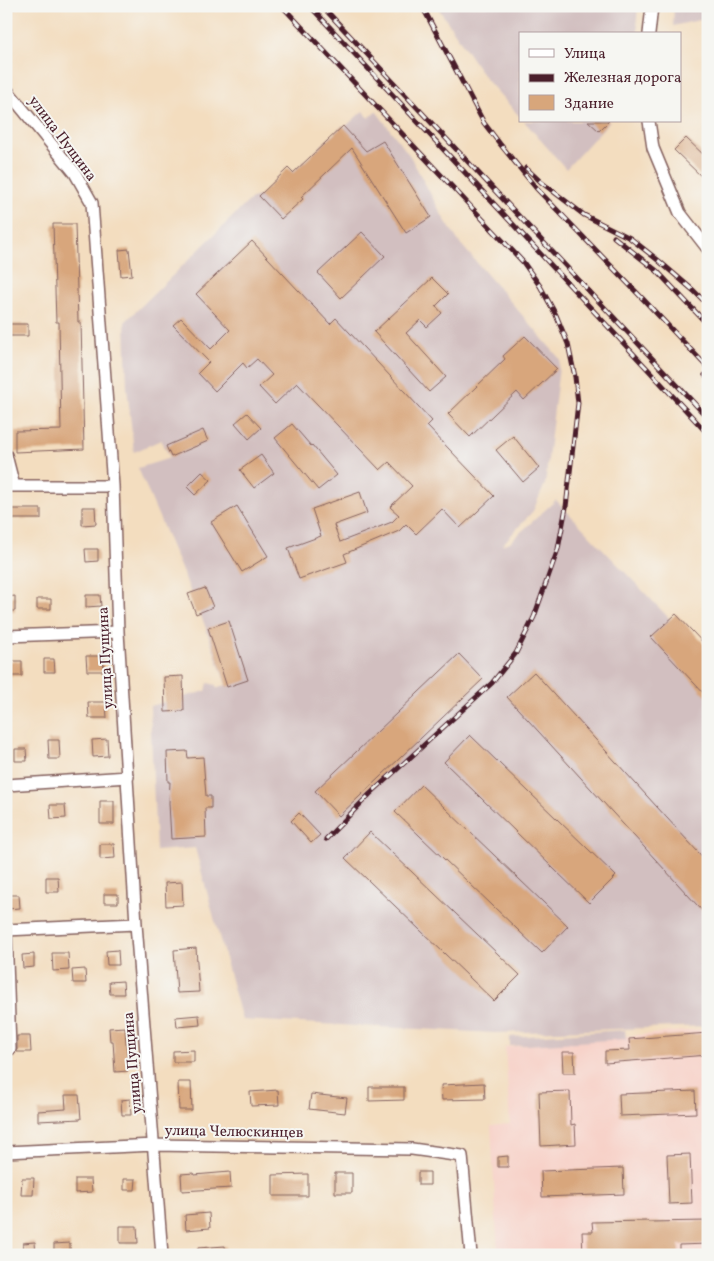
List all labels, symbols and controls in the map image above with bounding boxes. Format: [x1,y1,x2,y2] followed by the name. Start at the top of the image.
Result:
[519,32,682,122] legend
[564,44,606,65] text: Улица
[564,68,681,89] text: Железная дорога
[23,92,101,186] street label: улица Пущина
[564,94,614,115] text: Здание
[93,606,120,710] street label: улица Пущина
[119,1011,148,1115] street label: улица Пущина
[164,1121,304,1144] street label: улица Челюскинцев

